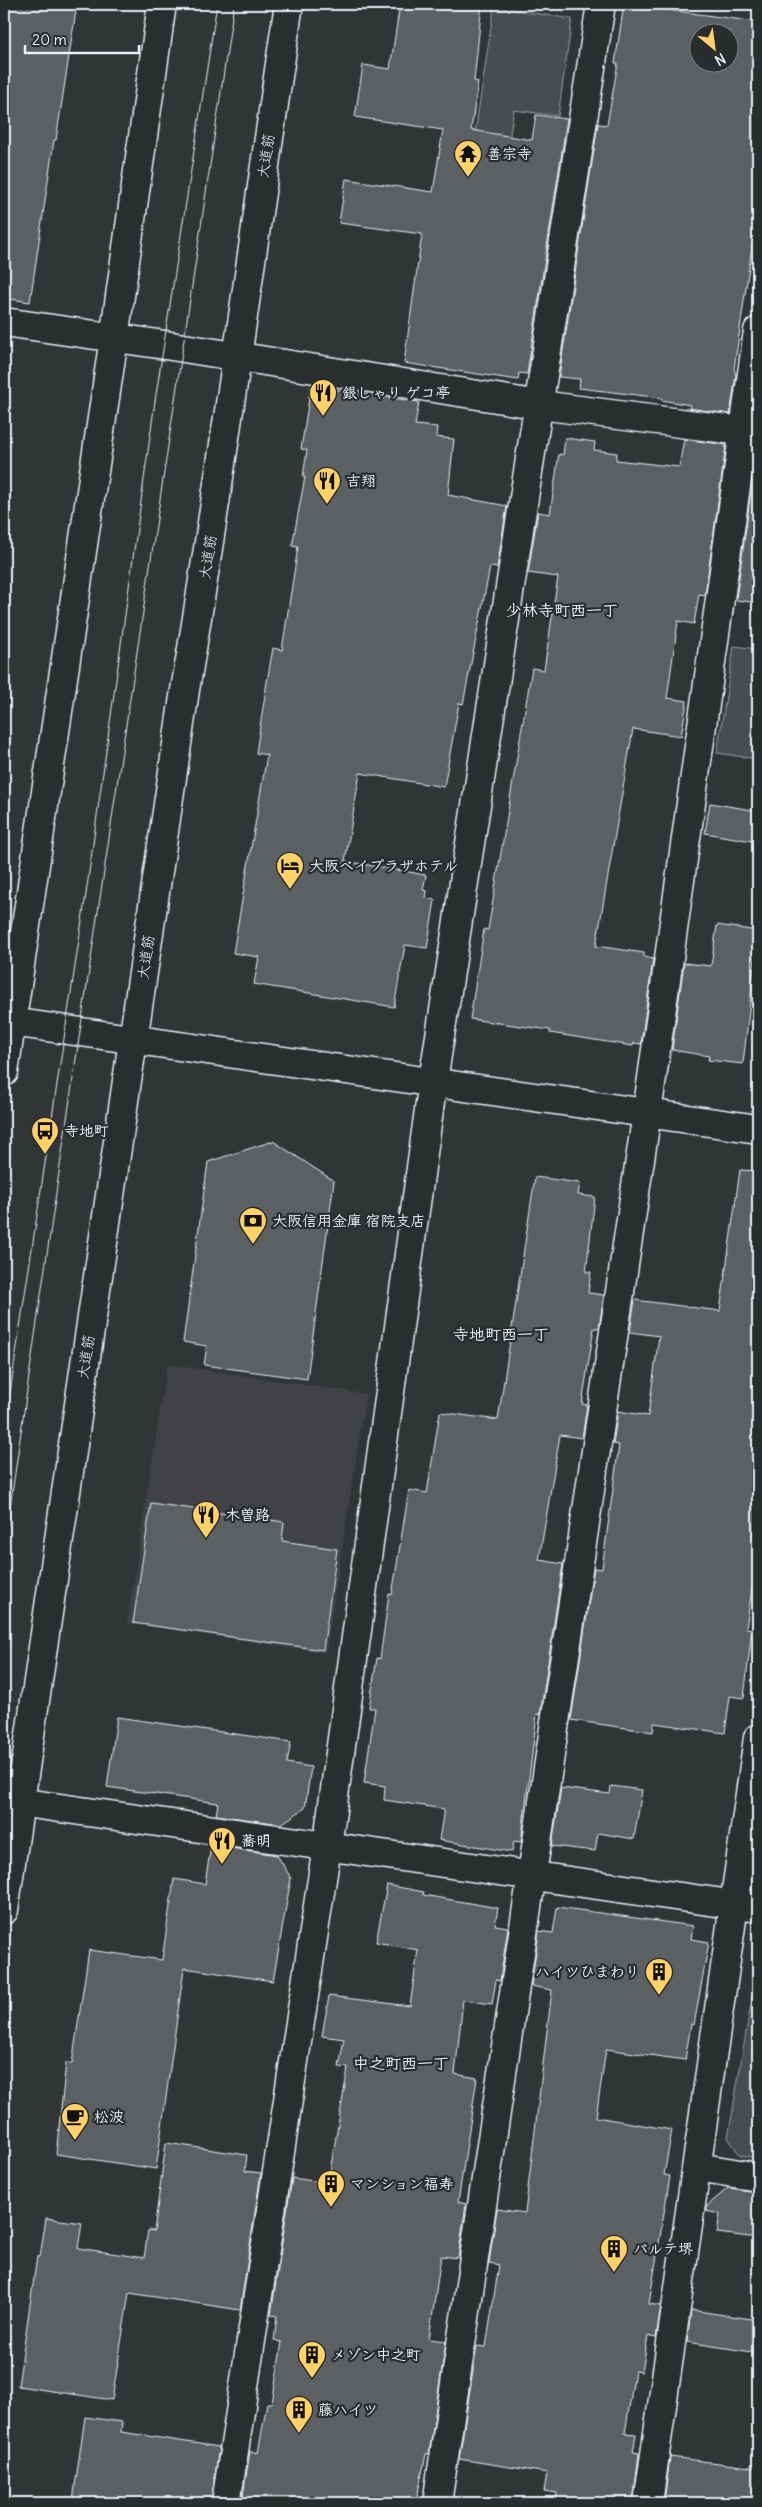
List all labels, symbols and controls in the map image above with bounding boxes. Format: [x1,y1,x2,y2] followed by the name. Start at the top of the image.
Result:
[25,22,139,54] scale bar
[690,22,740,72] north arrow
[32,30,67,49] text: 20 m
[712,49,729,70] text: N
[253,132,278,180] street label: 大道筋
[453,139,483,178] temple icon: 善宗寺
[487,144,532,163] place label: 善宗寺
[308,378,338,417] restaurant icon: 銀しゃり ゲコ亭
[342,383,451,402] place label: 銀しゃり ゲコ亭
[312,466,342,505] restaurant icon: 吉翔
[346,471,376,490] place label: 吉翔
[195,533,220,581] street label: 大道筋
[506,600,618,620] district label: 少林寺町西一丁
[275,851,305,890] hotel icon: 大阪ベイプラザホテル
[309,856,458,875] place label: 大阪ベイプラザホテル
[133,933,158,981] street label: 大道筋
[30,1116,60,1155] bus stop icon: 寺地町
[64,1121,109,1140] place label: 寺地町
[238,1206,268,1245] bank icon: 大阪信用金庫 宿院支店
[272,1211,426,1230] place label: 大阪信用金庫 宿院支店
[453,1324,549,1344] district label: 寺地町西一丁
[73,1333,98,1381] street label: 大道筋
[191,1500,221,1539] restaurant icon: 木曽路
[225,1505,270,1524] place label: 木曽路
[207,1826,237,1865] restaurant icon: 蕎明
[241,1831,271,1850] place label: 蕎明
[644,1957,674,1996] building icon: ハイツひまわり
[535,1962,640,1981] place label: ハイツひまわり
[353,2053,449,2073] district label: 中之町西一丁
[60,2102,90,2141] cafe icon: 松波
[94,2107,124,2126] place label: 松波
[316,2169,346,2208] building icon: マンション福寿
[350,2174,454,2193] place label: マンション福寿
[599,2234,629,2273] building icon: パルテ堺
[633,2239,693,2258] place label: パルテ堺
[297,2340,327,2379] building icon: メゾン中之町
[331,2345,421,2364] place label: メゾン中之町
[284,2395,314,2434] building icon: 藤ハイツ
[318,2400,378,2419] place label: 藤ハイツ

